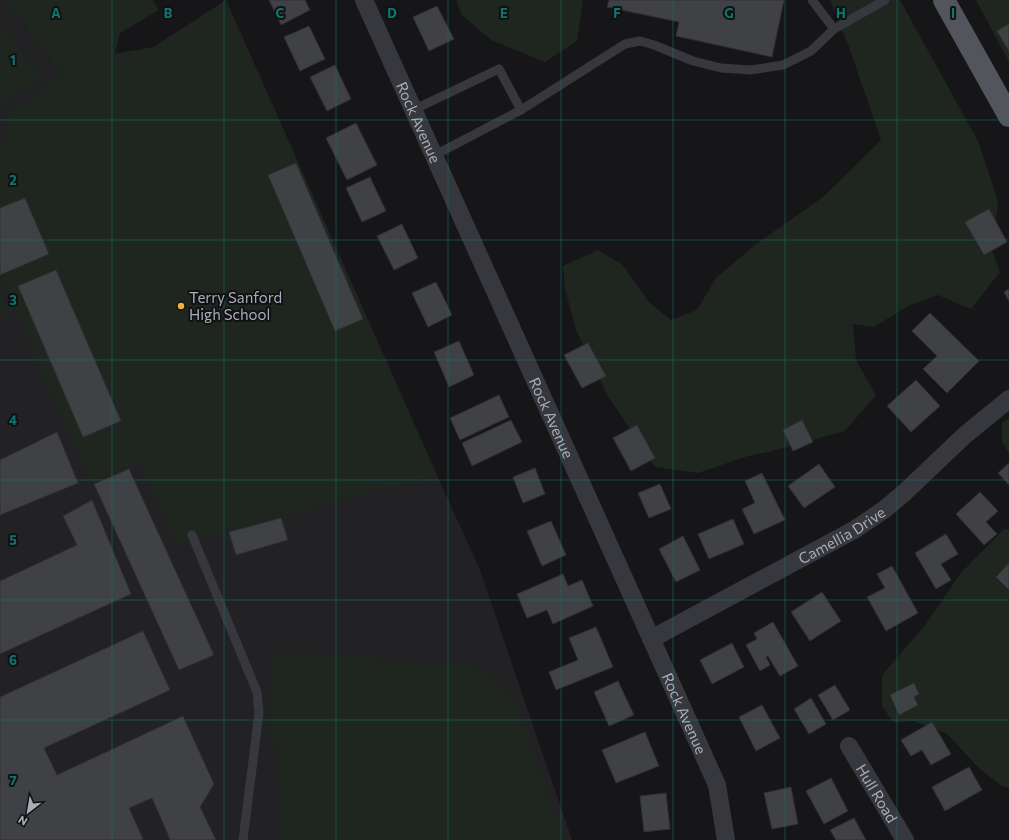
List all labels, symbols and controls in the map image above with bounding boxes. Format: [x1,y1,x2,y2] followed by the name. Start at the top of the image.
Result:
[51,5,61,21] text: A
[164,5,173,21] text: B
[276,5,285,21] text: C
[387,5,397,21] text: D
[500,5,508,21] text: E
[613,5,621,21] text: F
[724,5,734,21] text: G
[836,5,846,21] text: H
[951,5,955,21] text: I
[10,52,16,68] text: 1
[393,79,445,166] street label: Rock Avenue
[9,172,17,188] text: 2
[189,288,282,323] place label: Terry Sanford High School
[9,292,17,308] text: 3
[176,301,186,311] marker: Terry Sanford High School
[526,374,578,461] street label: Rock Avenue
[9,412,17,428] text: 4
[795,503,888,567] street label: Camellia Drive
[9,532,17,548] text: 5
[9,652,17,668] text: 6
[659,670,711,757] street label: Rock Avenue
[853,761,902,826] street label: Hull Road
[9,772,17,788] text: 7
[8,792,48,832] north arrow
[16,813,29,829] text: N

